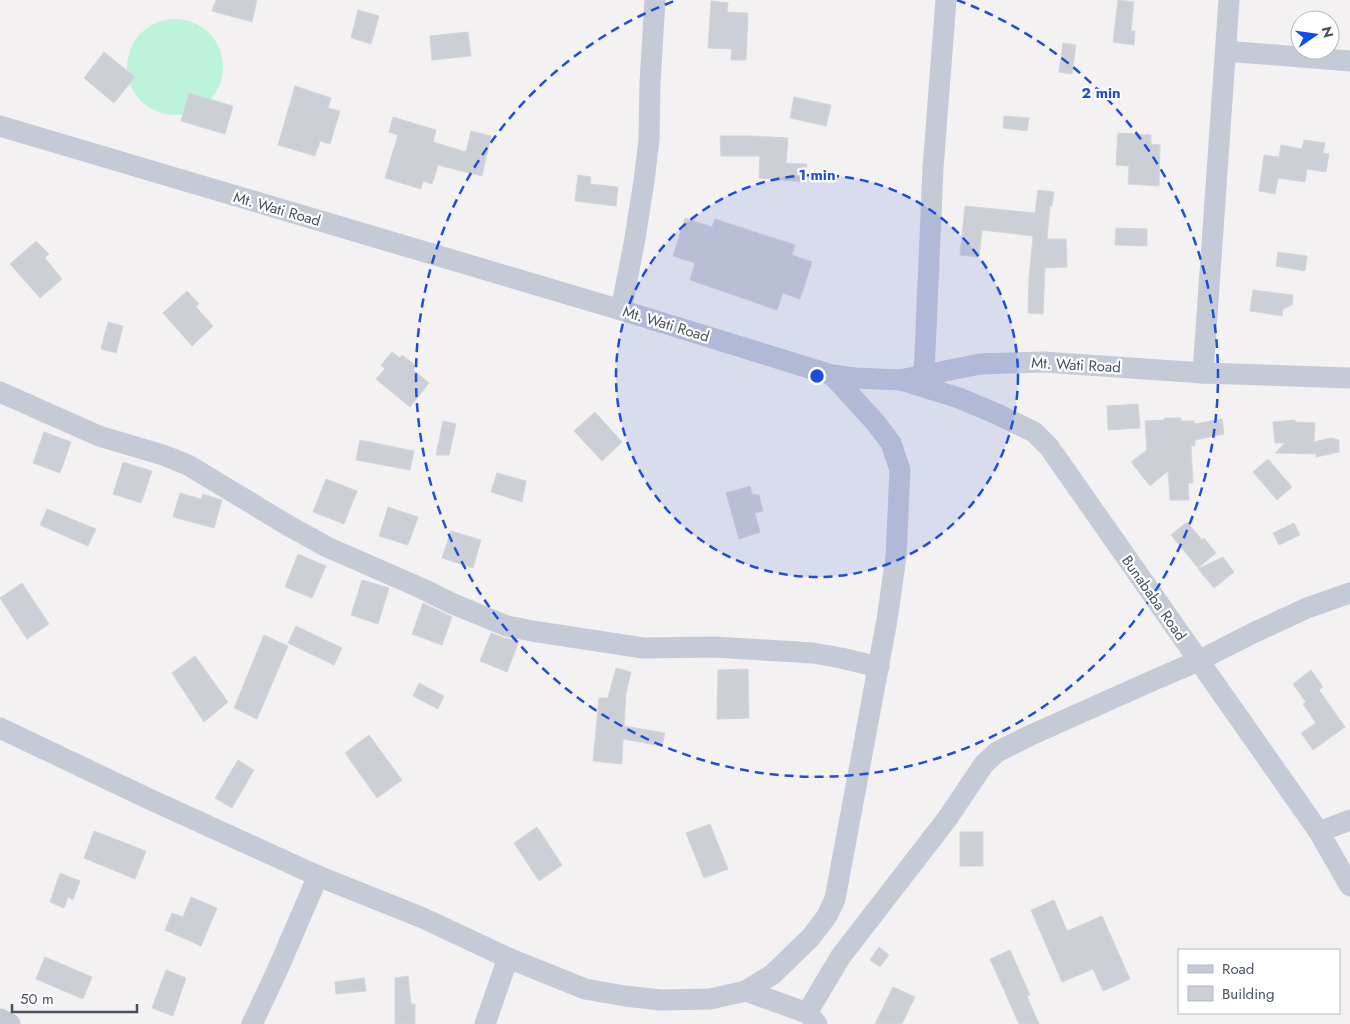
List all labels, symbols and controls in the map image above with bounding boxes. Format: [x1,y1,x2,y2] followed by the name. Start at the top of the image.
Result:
[1290,10,1340,60] north arrow
[1317,24,1339,40] text: N
[1081,82,1121,104] text: 2 min
[798,164,836,186] text: 1 min
[231,186,323,232] street label: Mt. Wati Road
[620,300,712,348] street label: Mt. Wati Road
[1031,352,1121,378] street label: Mt. Wati Road
[808,367,826,385] centre of rings
[1116,551,1192,645] street label: Bunababa Road
[1178,949,1340,1014] legend
[1222,958,1254,980] text: Road
[12,982,138,1014] scale bar
[1222,983,1274,1005] text: Building
[20,988,54,1010] text: 50 m

